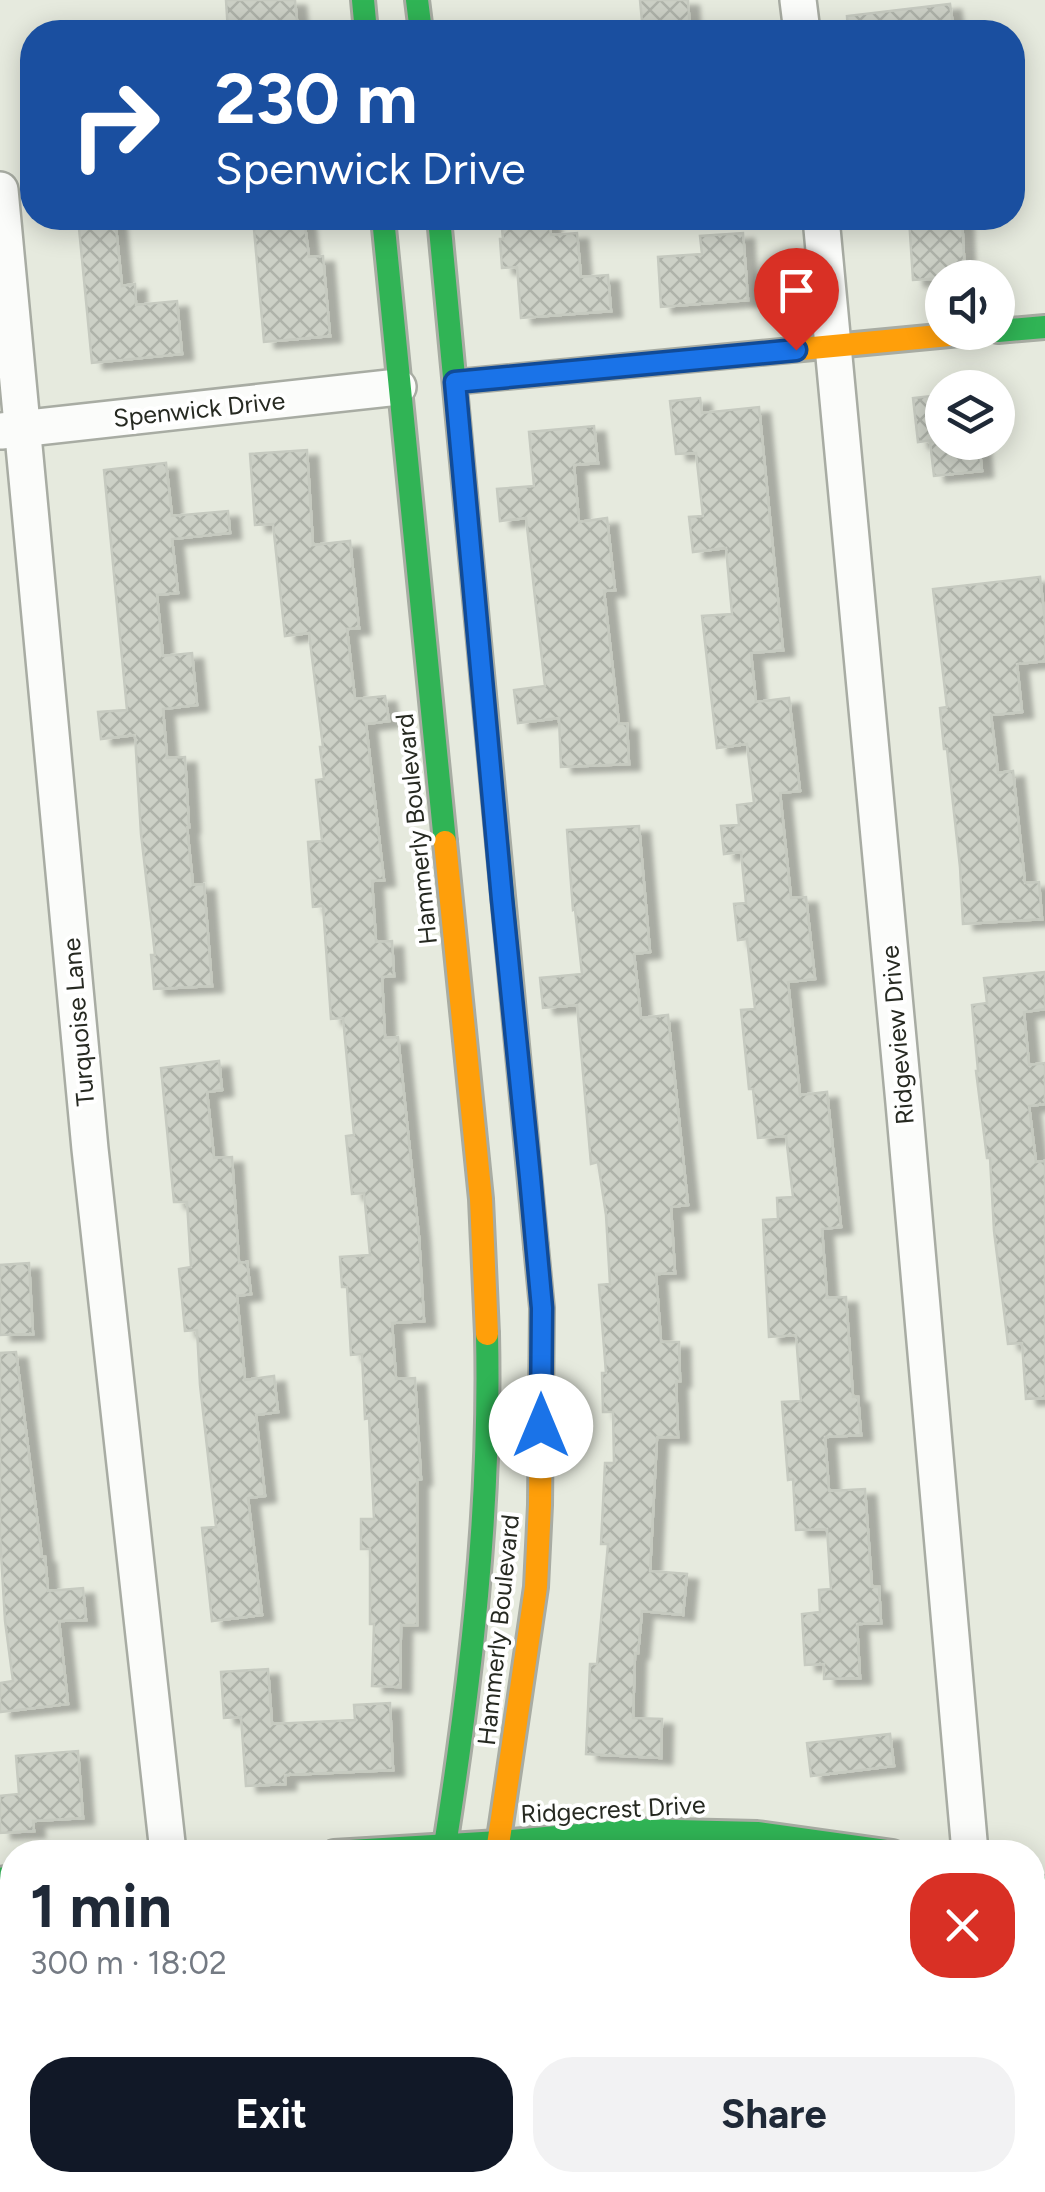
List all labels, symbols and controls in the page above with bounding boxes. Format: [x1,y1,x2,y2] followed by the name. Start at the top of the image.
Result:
[215,56,418,141] text: 230 m
[50,60,180,190] icon: right
[215,141,526,195] text: Spenwick Drive
[754,248,839,351] pin
[925,260,1015,460] map controls
[925,260,1015,350] button: sound
[769,263,824,318] icon: arrive
[925,370,1015,460] button: layers
[112,385,286,433] street label: Spenwick Drive
[389,712,443,946] street label: Hammerly Boulevard
[56,937,100,1107] street label: Turquoise Lane
[874,944,920,1126] street label: Ridgeview Drive
[489,1374,593,1478] position arrow
[471,1513,525,1747] street label: Hammerly Boulevard
[520,1789,706,1829] street label: Ridgecrest Drive
[30,1870,172,1942] text: 1 min
[910,1873,1015,1978] button: close
[30,1944,227,1982] text: 300 m · 18:02
[30,2057,513,2172] button: Exit
[533,2057,1015,2172] button: Share

